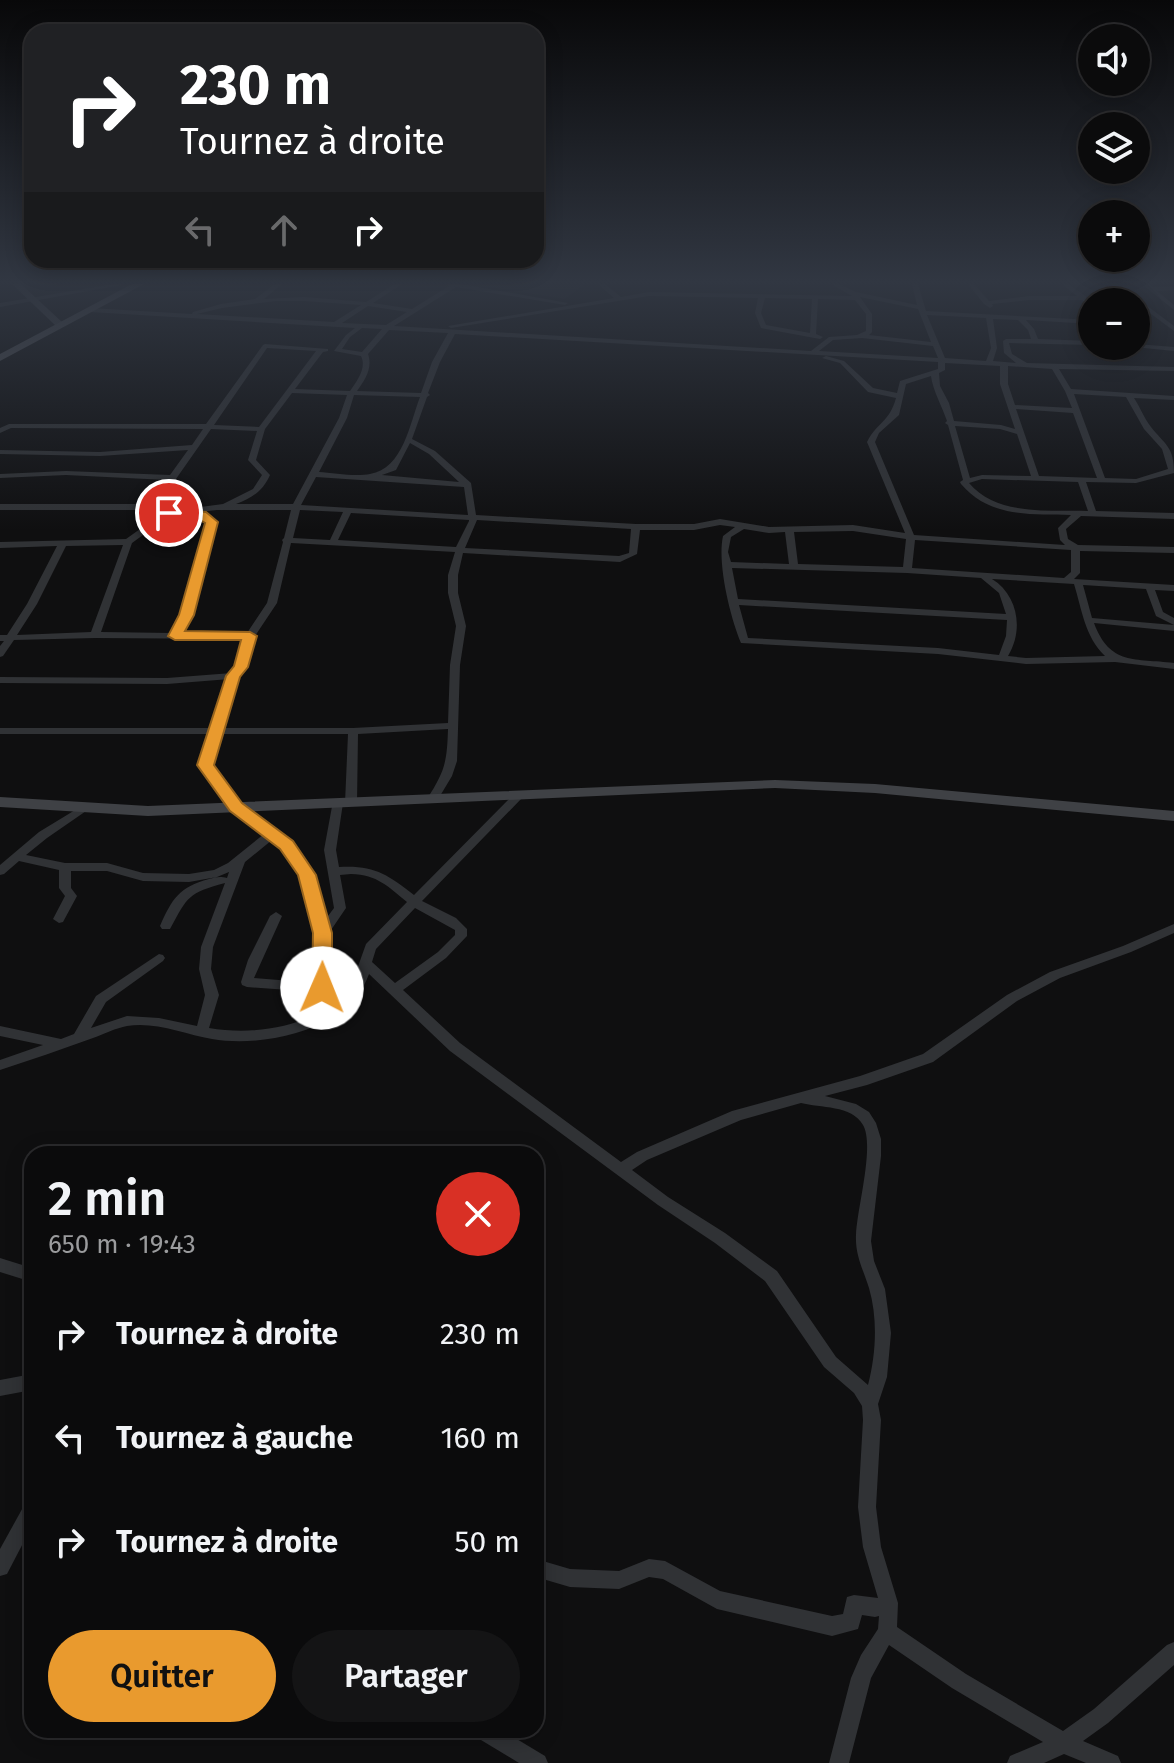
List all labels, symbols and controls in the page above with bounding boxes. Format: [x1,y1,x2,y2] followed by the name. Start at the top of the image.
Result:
[1078,24,1150,360] map controls
[1078,24,1150,96] button: sound
[180,52,331,119] text: 230 m
[48,56,152,160] icon: right
[1078,112,1150,184] button: layers
[180,120,445,164] text: Tournez à droite
[1078,200,1150,272] button: +
[178,208,222,252] icon: left
[262,208,306,252] icon: ahead
[346,208,390,252] icon: right
[1078,288,1150,360] button: −
[135,479,203,547] pin
[147,491,191,535] icon: arrive
[280,946,364,1030] position arrow
[48,1170,166,1228] text: 2 min
[436,1172,520,1256] button: close
[48,1229,196,1260] text: 650 m · 19:43
[48,1312,92,1356] icon: right
[116,1316,338,1352] text: Tournez à droite
[440,1316,520,1352] text: 230 m
[48,1416,92,1460] icon: left
[116,1420,353,1456] text: Tournez à gauche
[441,1420,520,1456] text: 160 m
[48,1520,92,1564] icon: right
[116,1524,338,1560] text: Tournez à droite
[455,1524,520,1560] text: 50 m
[48,1630,276,1722] button: Quitter
[292,1630,520,1722] button: Partager

